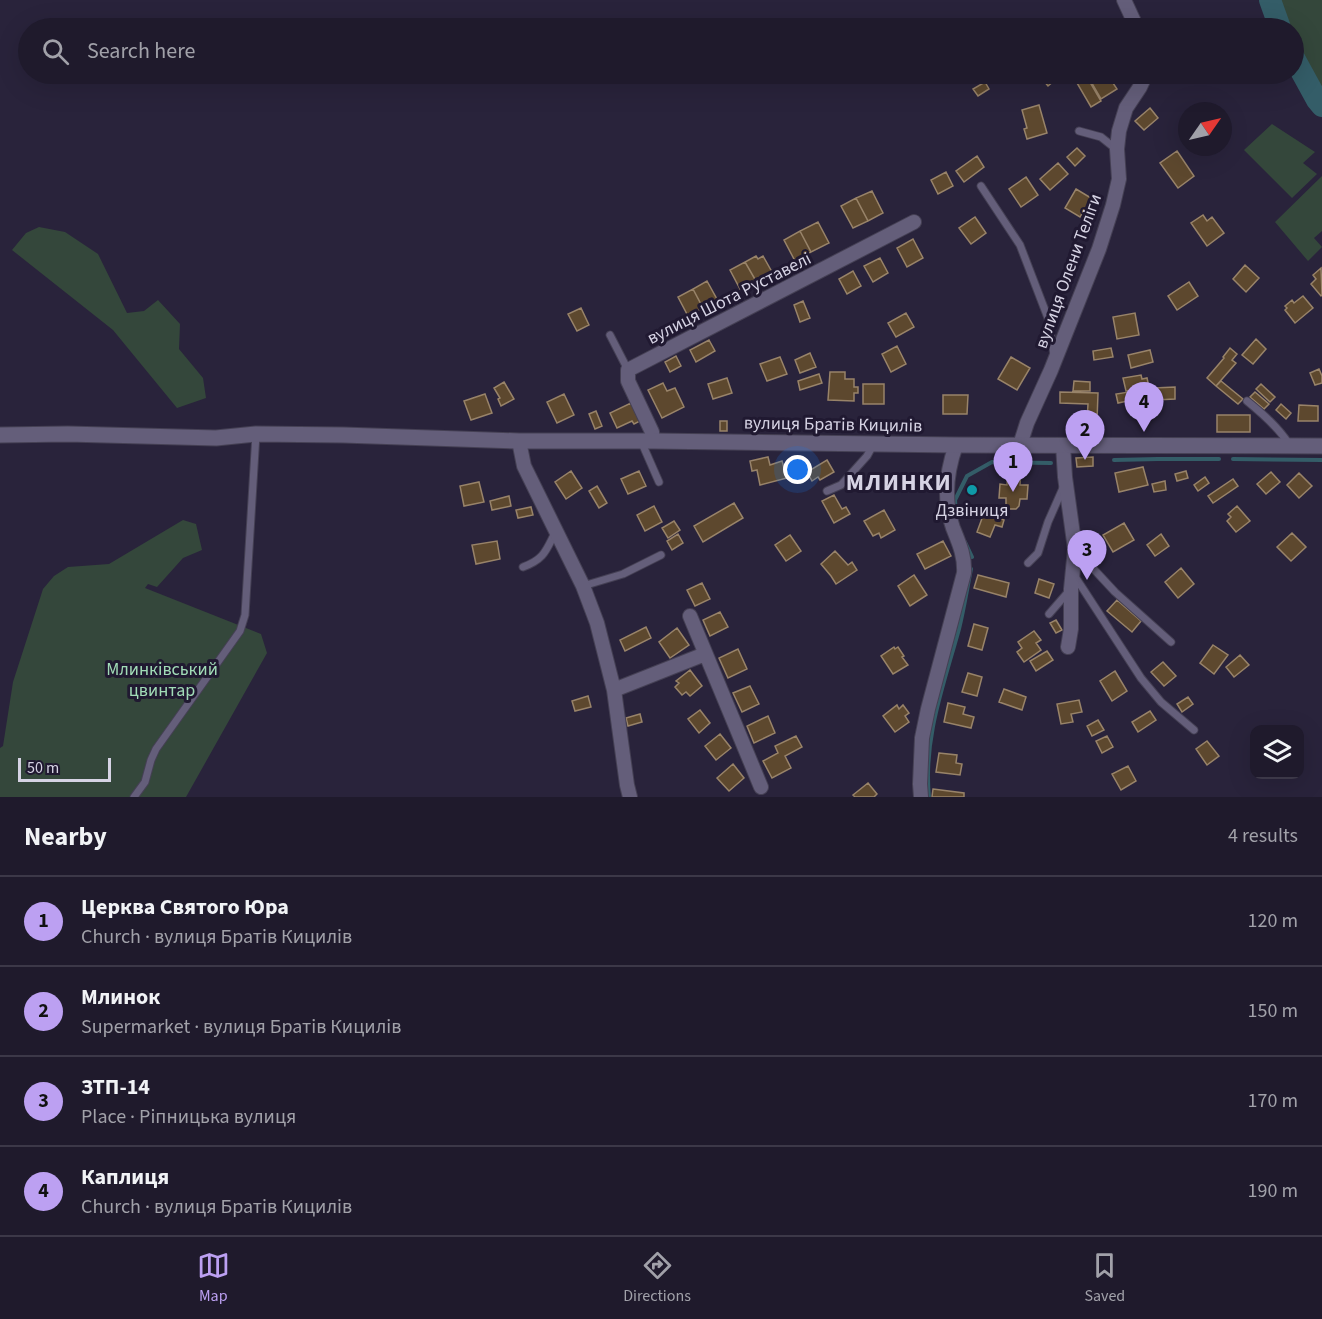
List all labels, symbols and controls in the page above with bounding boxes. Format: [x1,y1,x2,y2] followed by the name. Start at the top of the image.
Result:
[18,18,1304,84] search box
[39,35,72,68] icon: search
[87,35,195,67] text: Search here
[1178,102,1232,156] north arrow
[1029,190,1108,352] street label: вулиця Олени Теліги
[643,246,816,351] street label: вулиця Шота Руставелі
[1124,382,1164,432] pin: 4
[744,410,922,439] street label: вулиця Братів Кицилів
[1066,410,1104,460] pin: 2
[994,442,1032,492] pin: 1
[783,455,812,484] your location
[846,465,952,500] district label: МЛИНКИ
[965,483,979,497] marker: Дзвіниця
[936,498,1008,523] place label: Дзвіниця
[1068,530,1106,580] pin: 3
[106,657,218,703] park label: Млинківський цвинтар
[1250,725,1304,779] map controls
[1250,725,1304,779] button: layers
[18,755,111,782] scale bar
[27,757,59,779] text: 50 m
[24,818,107,855] text: Nearby
[1228,822,1298,850] text: 4 results
[81,891,289,923] text: Церква Святого Юра
[38,907,49,935] text: 1
[1248,907,1298,935] text: 120 m
[81,923,352,951] text: Church · вулиця Братів Кицилів
[81,981,160,1013] text: Млинок
[38,997,49,1025] text: 2
[1248,997,1298,1025] text: 150 m
[81,1013,401,1041] text: Supermarket · вулиця Братів Кицилів
[81,1071,150,1103] text: ЗТП-14
[38,1087,49,1115] text: 3
[1248,1087,1298,1115] text: 170 m
[81,1103,296,1131] text: Place · Ріпницька вулиця
[81,1161,169,1193] text: Каплиця
[38,1177,49,1205] text: 4
[1248,1177,1298,1205] text: 190 m
[81,1193,352,1221] text: Church · вулиця Братів Кицилів
[197,1249,230,1307] tab: Map
[623,1249,691,1307] tab: Directions
[1084,1249,1125,1307] tab: Saved

